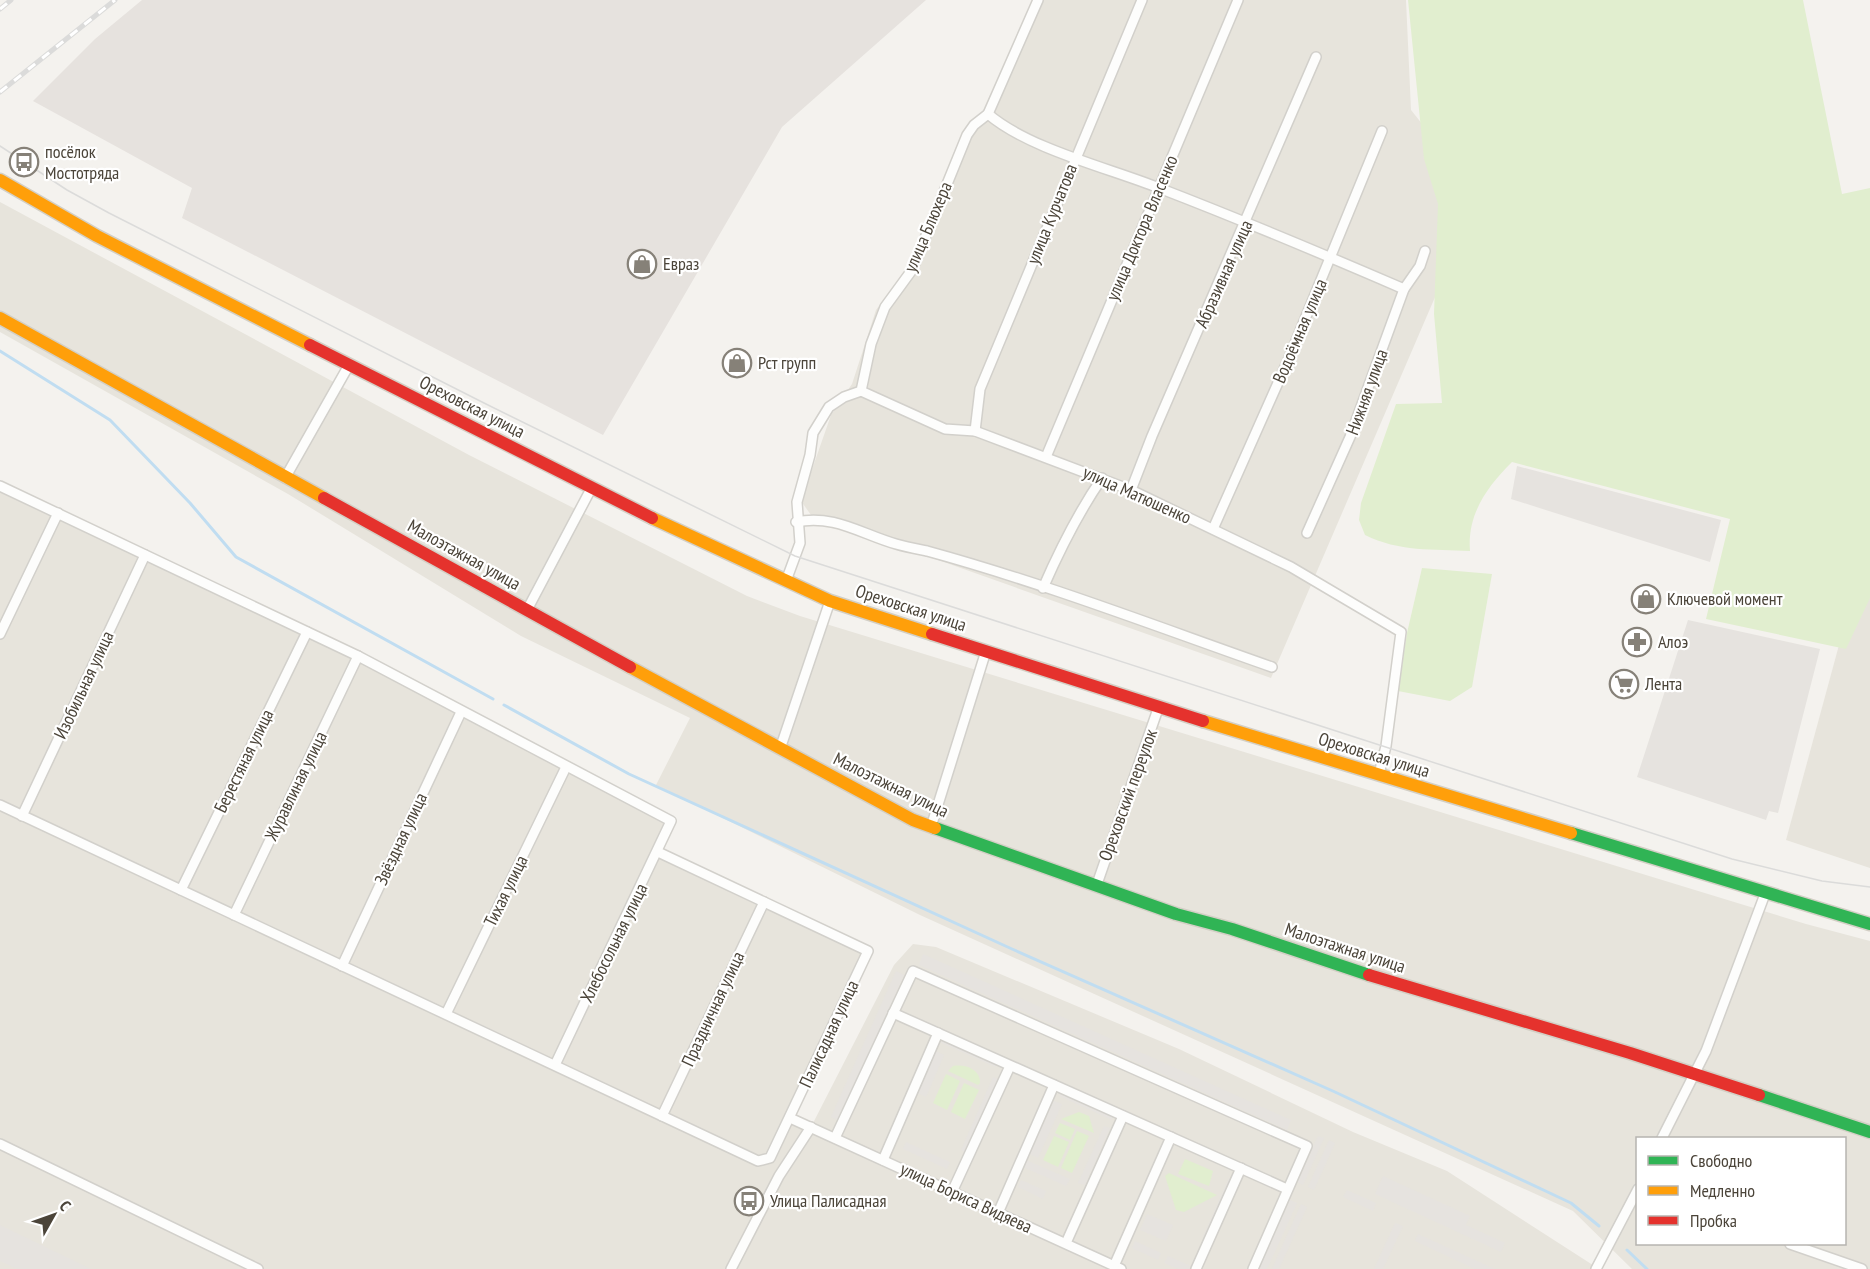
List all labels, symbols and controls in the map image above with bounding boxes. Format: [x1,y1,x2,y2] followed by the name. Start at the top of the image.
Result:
[45,140,119,184] place label: посёлок Мостотряда
[8,146,40,178] bus stop icon: посёлок Мостотряда
[1101,151,1183,304] street label: улица Доктора Власенко
[1021,160,1082,267] street label: улица Курчатова
[898,178,957,275] street label: улица Блюхера
[1190,216,1258,331] street label: Абразивная улица
[626,248,658,280] shop icon: Евраз
[663,252,699,275] place label: Евраз
[1267,275,1332,387] street label: Водоёмная улица
[1340,346,1393,438] street label: Нижняя улица
[721,347,753,379] shop icon: Рст групп
[758,351,816,374] place label: Рст групп
[416,370,529,443] street label: Ореховская улица
[1079,460,1195,529] street label: улица Матюшенко
[404,514,525,595] street label: Малоэтажная улица
[853,579,969,636] street label: Ореховская улица
[1630,583,1662,615] shop icon: Ключевой момент
[1667,587,1783,610] place label: Ключевой момент
[1621,626,1653,658] pharmacy icon: Алоэ
[49,627,119,742] street label: Изобильная улица
[1658,630,1688,653] place label: Алоэ
[1608,668,1640,700] supermarket icon: Лента
[1644,672,1682,695] place label: Лента
[209,705,278,816] street label: Берестяная улица
[1093,726,1162,864] street label: Ореховский переулок
[259,727,332,845] street label: Журавлиная улица
[1316,727,1433,782] street label: Ореховская улица
[830,747,953,822] street label: Малоэтажная улица
[369,789,432,889] street label: Звёздная улица
[478,851,533,930] street label: Тихая улица
[575,879,652,1006] street label: Хлебосольная улица
[1282,917,1408,978] street label: Малоэтажная улица
[676,948,749,1070] street label: Праздничная улица
[794,976,863,1091] street label: Палисадная улица
[1636,1137,1846,1245] legend
[1690,1149,1753,1172] text: Свободно
[897,1157,1036,1238] street label: улица Бориса Видяева
[1690,1179,1755,1202] text: Медленно
[24,1185,84,1245] north arrow
[733,1185,765,1217] bus stop icon: Улица Палисадная
[770,1189,886,1212] place label: Улица Палисадная
[55,1196,76,1215] text: С
[1690,1209,1737,1232] text: Пробка

